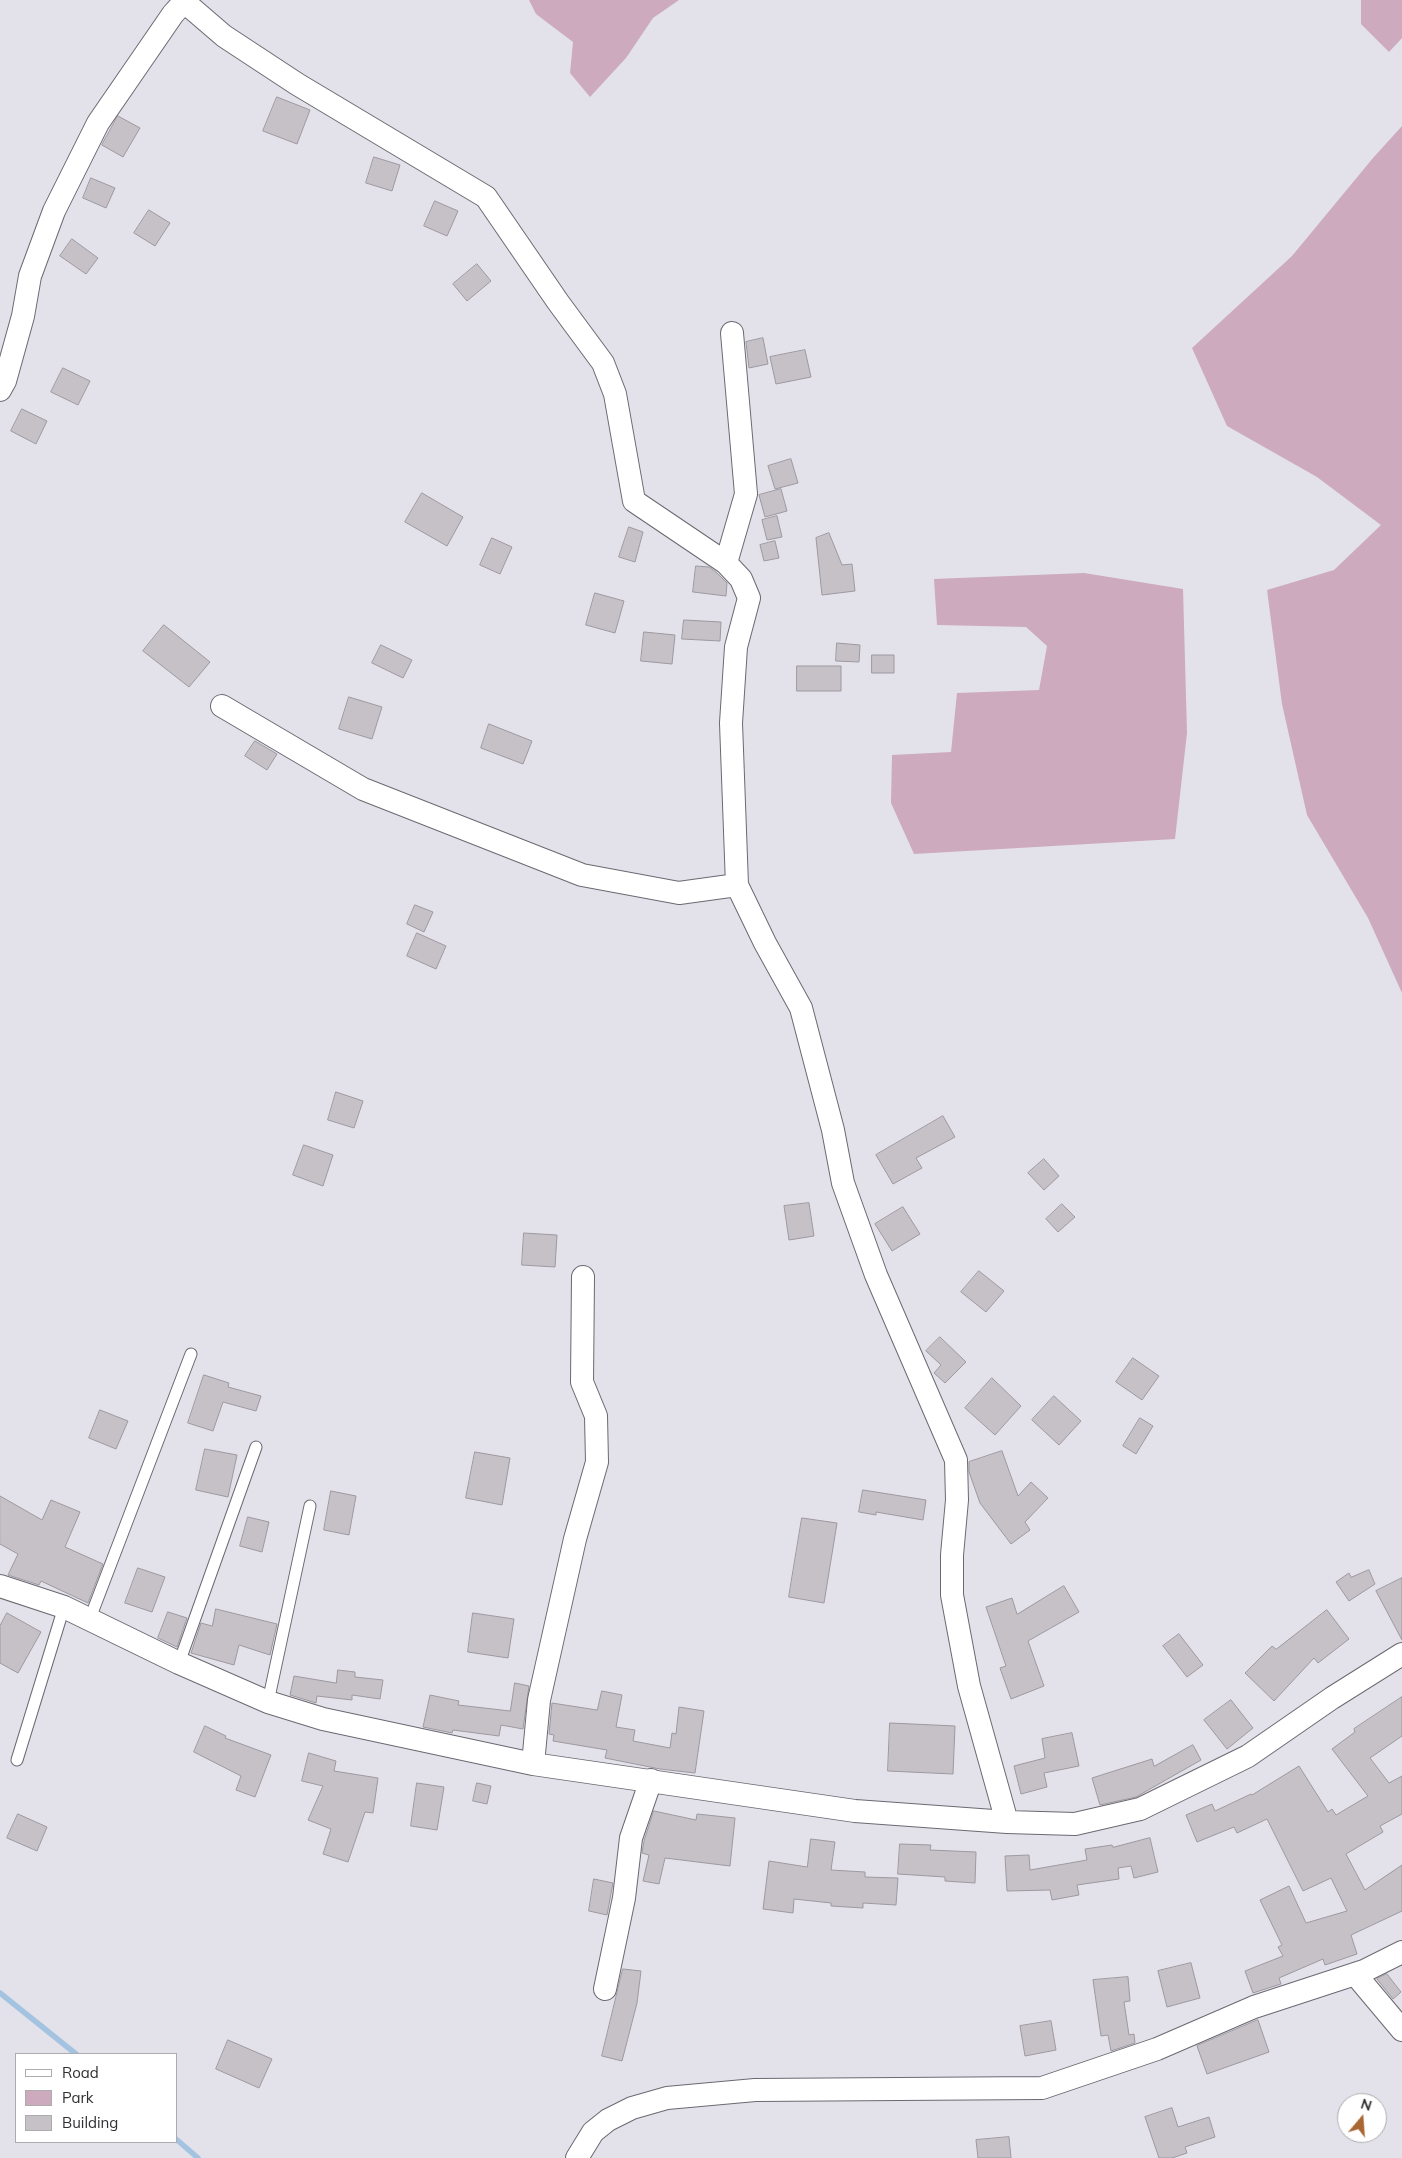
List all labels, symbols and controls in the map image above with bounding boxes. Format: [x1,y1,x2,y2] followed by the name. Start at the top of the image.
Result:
[15,2053,178,2143] legend
[62,2063,99,2082] text: Road
[62,2088,94,2107] text: Park
[1337,2093,1387,2143] north arrow
[1359,2094,1374,2115] text: N
[62,2113,118,2132] text: Building

